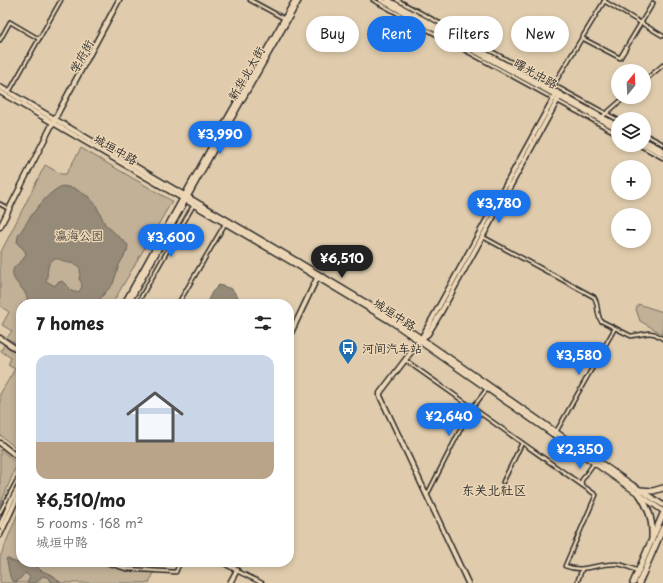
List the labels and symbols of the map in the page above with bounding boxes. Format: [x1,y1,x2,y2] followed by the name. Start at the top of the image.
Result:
[64,36,98,76] street label: 学府街
[223,43,269,103] street label: 新华北大街
[511,53,561,93] street label: 曙光中路
[611,64,651,104] north arrow
[187,121,253,155] pin: ¥3,990
[91,129,141,169] street label: 城垣中路
[466,190,532,224] pin: ¥3,780
[138,224,204,258] pin: ¥3,600
[55,226,103,244] park label: 瀛海公园
[309,245,375,279] pin: ¥6,510
[370,293,420,335] street label: 城垣中路
[337,337,359,365] bus stop icon: 河间汽车站
[362,339,422,357] place label: 河间汽车站
[546,342,612,376] pin: ¥3,580
[416,403,482,437] pin: ¥2,640
[547,436,613,470] pin: ¥2,350
[461,480,527,499] district label: 东关北社区

